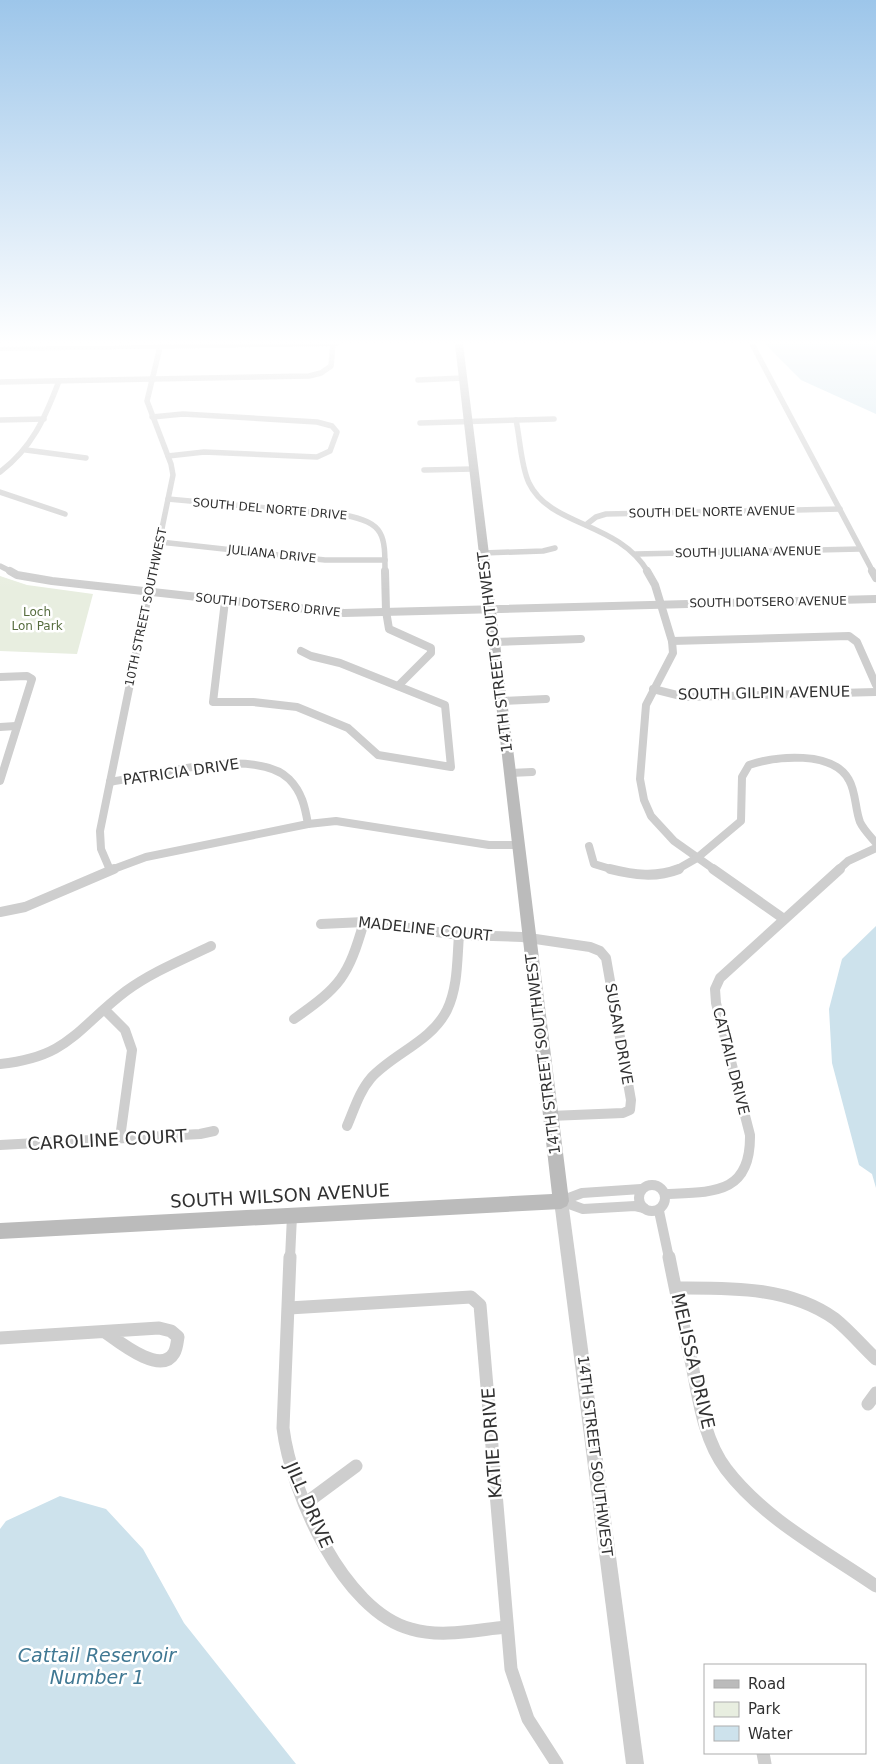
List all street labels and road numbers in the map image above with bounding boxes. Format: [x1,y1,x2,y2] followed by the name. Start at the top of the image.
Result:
[192,495,348,523] street label: SOUTH DEL NORTE DRIVE
[629,504,795,520] street label: SOUTH DEL NORTE AVENUE
[122,526,170,688] street label: 10TH STREET SOUTHWEST
[226,542,317,566] street label: JULIANA DRIVE
[675,544,821,560] street label: SOUTH JULIANA AVENUE
[474,550,516,753] street label: 14TH STREET SOUTHWEST
[195,590,341,620] street label: SOUTH DOTSERO DRIVE
[689,594,847,610] street label: SOUTH DOTSERO AVENUE
[678,682,850,704] street label: SOUTH GILPIN AVENUE
[122,755,240,789] street label: PATRICIA DRIVE
[357,913,494,945] street label: MADELINE COURT
[522,952,564,1155] street label: 14TH STREET SOUTHWEST
[601,982,637,1086] street label: SUSAN DRIVE
[709,1005,753,1117] street label: CATTAIL DRIVE
[27,1125,188,1154] street label: CAROLINE COURT
[170,1179,390,1212] street label: SOUTH WILSON AVENUE
[668,1291,719,1431] street label: MELISSA DRIVE
[574,1355,616,1558] street label: 14TH STREET SOUTHWEST
[477,1387,506,1499] street label: KATIE DRIVE
[281,1458,338,1551] street label: JILL DRIVE

